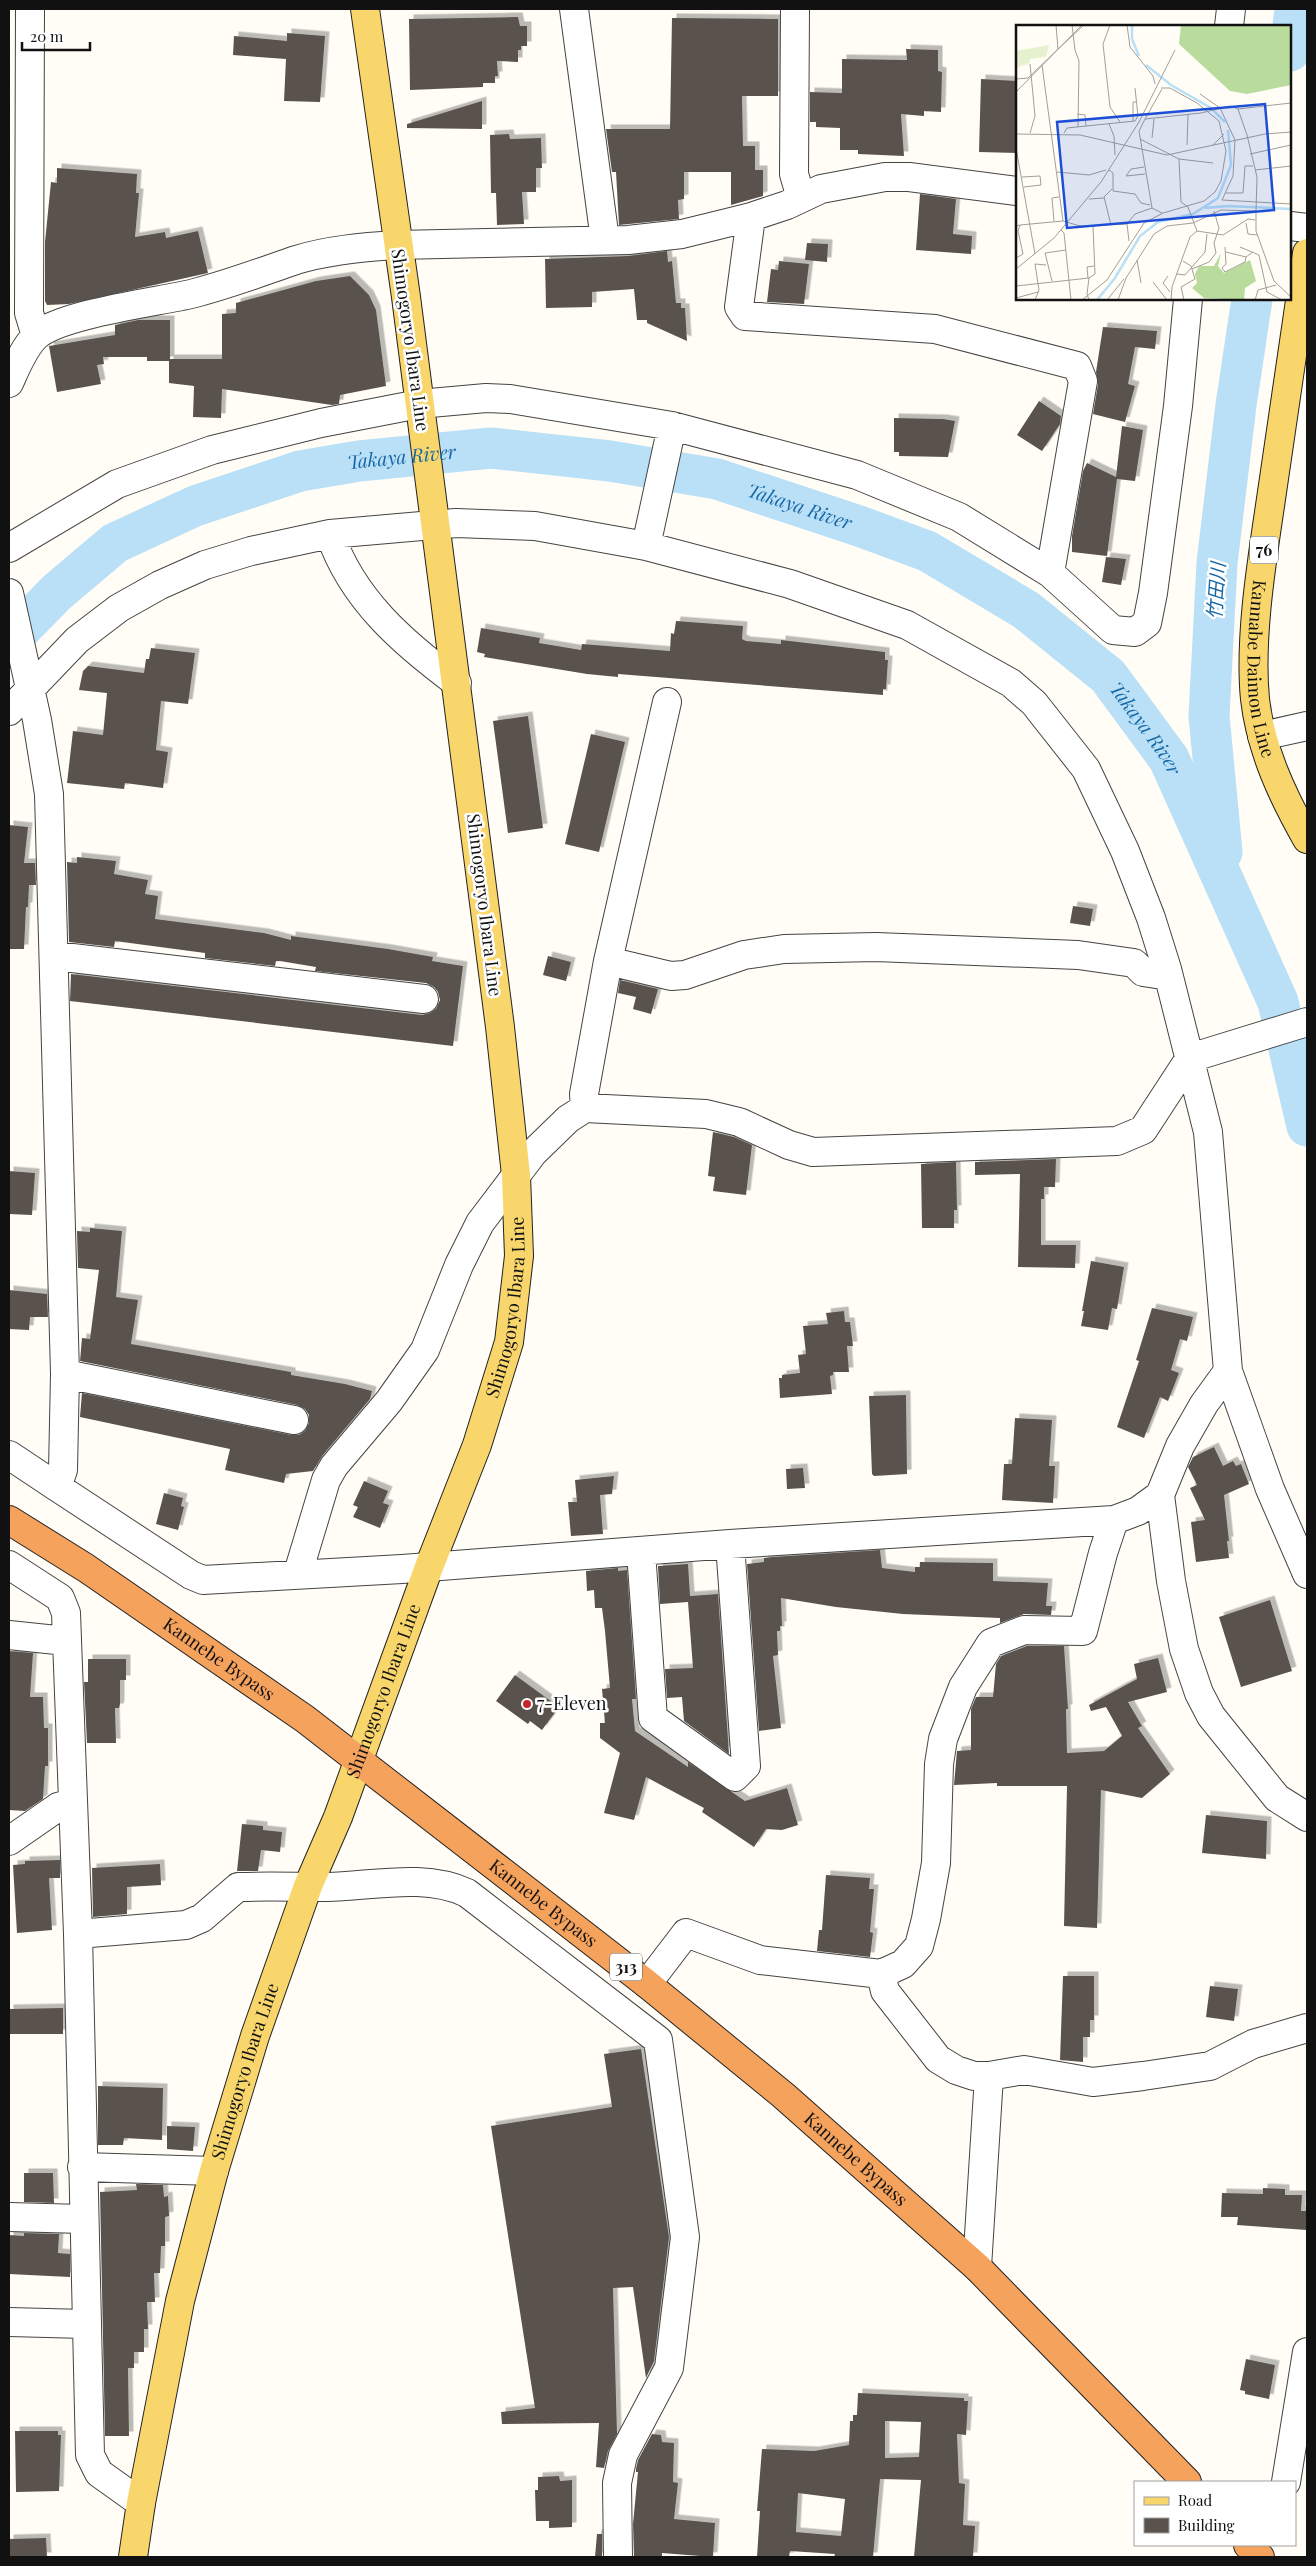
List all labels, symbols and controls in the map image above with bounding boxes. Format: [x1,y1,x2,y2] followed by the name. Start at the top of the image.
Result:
[22,20,90,52] scale bar
[1016,25,1291,300] inset map
[30,26,64,46] text: 20 m
[386,247,436,433] street label: Shimogoryo Ibara Line
[345,437,458,475] water label: Takaya River
[744,476,856,535] water label: Takaya River
[1250,536,1278,564] road number: 76
[1200,560,1230,620] water label: 竹田川
[1242,579,1281,761] street label: Kannabe Daimon Line
[1104,676,1189,779] water label: Takaya River
[462,812,508,998] street label: Shimogoryo Ibara Line
[479,1216,530,1401] street label: Shimogoryo Ibara Line
[340,1600,426,1781] street label: Shimogoryo Ibara Line
[159,1612,280,1706] street label: Kannebe Bypass
[537,1691,607,1715] place label: 7-Eleven
[521,1698,533,1710] marker: 7-Eleven
[485,1853,603,1952] street label: Kannebe Bypass
[610,1954,642,1980] road number: 313
[205,1980,284,2163] street label: Shimogoryo Ibara Line
[799,2106,913,2211] street label: Kannebe Bypass
[1134,2481,1296,2546] legend
[1178,2490,1212,2510] text: Road
[1178,2515,1235,2535] text: Building

